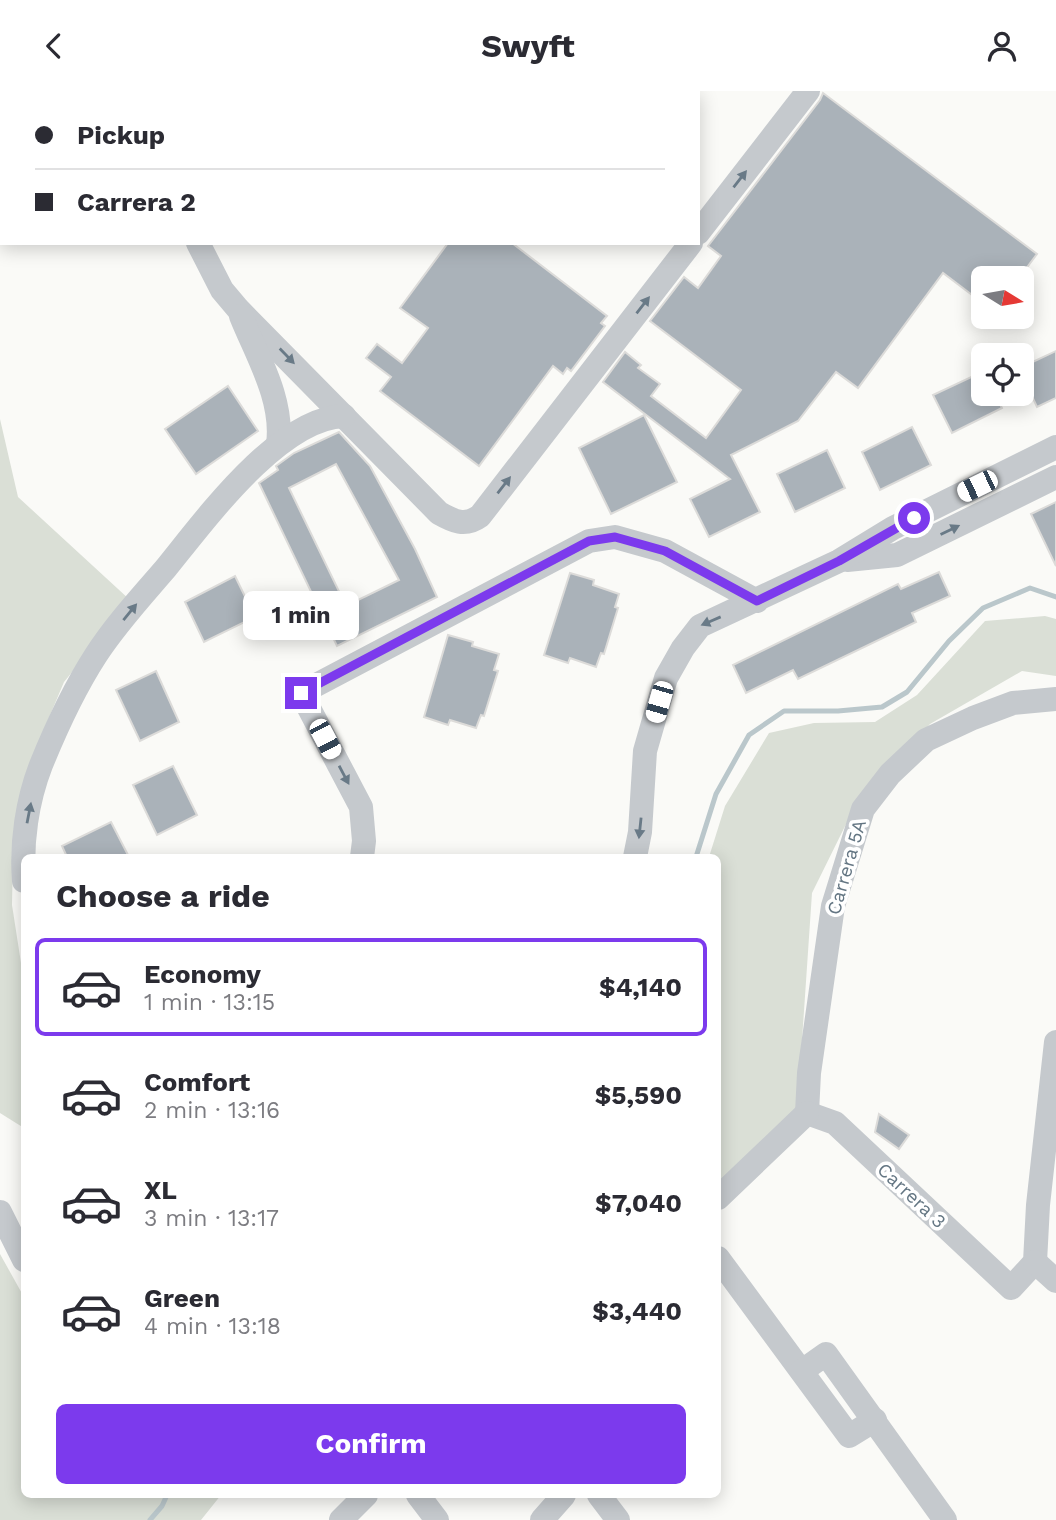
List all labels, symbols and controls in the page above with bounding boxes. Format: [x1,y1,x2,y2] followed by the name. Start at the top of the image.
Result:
[35,27,73,65] icon: back
[481,27,575,65] text: Swyft
[983,27,1021,65] icon: person
[77,120,165,150] text: Pickup
[732,171,747,189] one-way arrow
[77,187,196,217] text: Carrera 2
[971,266,1034,329] north arrow
[971,266,1034,406] map controls
[636,296,650,314] one-way arrow
[971,343,1034,406] button: locate
[278,348,295,365] one-way arrow
[954,467,1001,505] car
[497,476,511,494] one-way arrow
[898,502,930,534] route start
[940,524,960,535] one-way arrow
[243,591,359,641] callout: 1 min
[271,602,331,629] text: 1 min
[122,603,137,621] one-way arrow
[700,616,721,627] one-way arrow
[285,677,317,709] route end
[644,679,675,725] car
[306,716,345,762] car
[339,765,350,785] one-way arrow
[24,802,35,824] one-way arrow
[635,817,646,839] one-way arrow
[822,817,871,917] street label: Carrera 5A
[56,877,270,915] text: Choose a ride
[60,956,123,1019] icon: car
[144,959,261,989] text: Economy
[599,972,682,1002] text: $4,140
[144,989,275,1016] text: 1 min · 13:15
[60,1064,123,1127] icon: car
[144,1067,250,1097] text: Comfort
[595,1080,682,1110] text: $5,590
[144,1097,280,1124] text: 2 min · 13:16
[873,1158,951,1233] street label: Carrera 3
[60,1172,123,1235] icon: car
[144,1175,177,1205] text: XL
[595,1188,682,1218] text: $7,040
[144,1205,279,1232] text: 3 min · 13:17
[60,1280,123,1343] icon: car
[144,1283,220,1313] text: Green
[592,1296,682,1326] text: $3,440
[144,1313,281,1340] text: 4 min · 13:18
[56,1404,686,1484] button: Confirm

